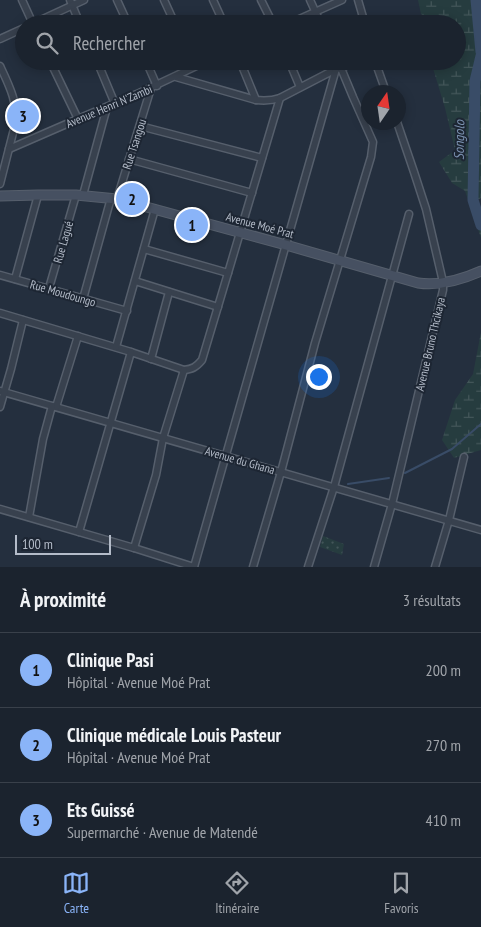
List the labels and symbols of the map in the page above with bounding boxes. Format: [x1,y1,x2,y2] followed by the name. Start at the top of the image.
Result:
[64,81,154,131] street label: Avenue Henri N'Zambi
[361,85,406,130] north arrow
[7,97,39,135] pin: 3
[119,117,149,171] street label: Rue Tsangou
[450,119,468,160] water label: Songolo
[116,180,148,218] pin: 2
[176,206,208,244] pin: 1
[224,209,296,241] street label: Avenue Moé Prat
[50,219,76,265] street label: Rue Lagué
[28,276,98,310] street label: Rue Moudoungo
[412,295,448,392] street label: Avenue Bruno Thcikaya
[306,364,332,390] your location
[203,443,277,477] street label: Avenue du Ghana
[15,532,111,555] scale bar

